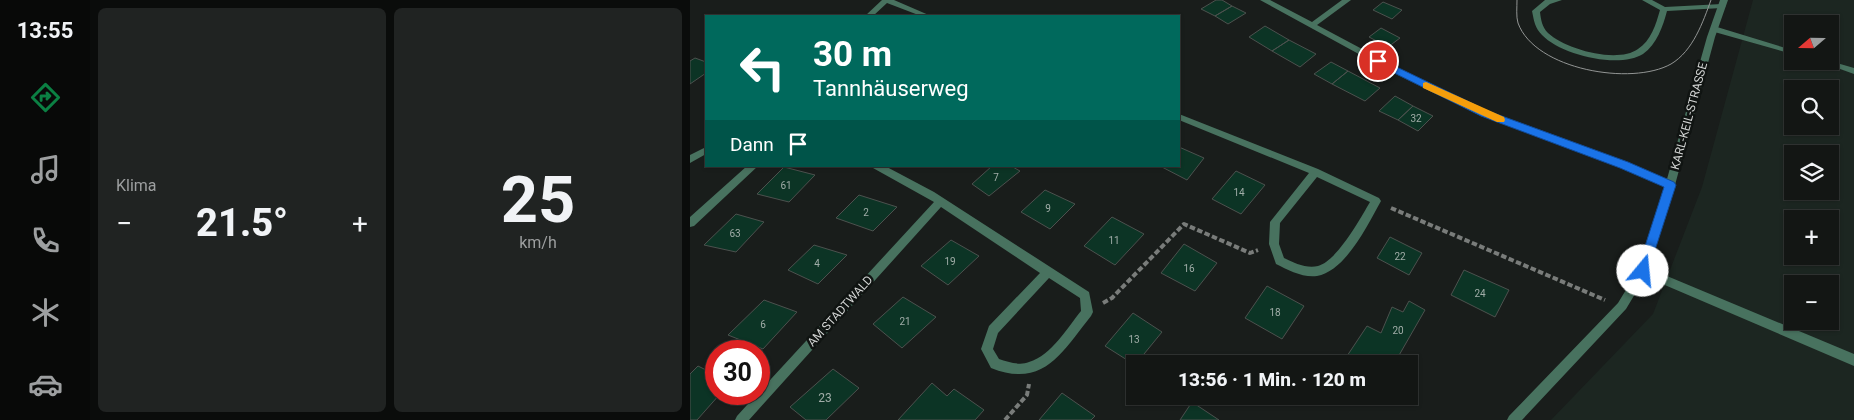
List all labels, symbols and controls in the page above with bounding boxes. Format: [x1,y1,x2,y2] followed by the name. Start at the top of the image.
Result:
[1784,15,1839,70] north arrow
[1784,15,1839,330] map controls
[17,18,73,43] text: 13:55
[813,34,892,75] text: 30 m
[730,35,795,100] icon: left
[1357,40,1399,82] pin
[1364,47,1392,75] icon: arrive
[1668,61,1710,171] street label: KARL-KEIL-STRASSE
[813,76,969,101] text: Tannhäuserweg
[28,80,63,115] icon: directions
[1784,80,1839,135] button: search
[1410,113,1422,124] house number: 32
[784,130,812,158] icon: arrive
[730,133,774,156] text: Dann
[1784,145,1839,200] button: layers
[28,152,63,187] icon: music
[501,162,575,238] text: 25
[993,172,999,183] house number: 7
[116,176,157,195] text: Klima
[780,180,792,191] house number: 61
[1233,187,1245,198] house number: 14
[196,201,288,245] text: 21.5°
[1045,203,1051,214] house number: 9
[116,207,132,240] text: −
[352,207,368,240] text: +
[863,207,869,218] house number: 2
[1784,210,1839,265] button: +
[28,223,63,258] icon: phone
[729,228,741,239] house number: 63
[519,233,557,252] text: km/h
[1108,235,1120,246] house number: 11
[1616,244,1668,296] position arrow
[1394,251,1406,262] house number: 22
[944,256,956,267] house number: 19
[814,258,820,269] house number: 4
[1183,263,1195,274] house number: 16
[805,273,876,349] street label: AM STADTWALD
[1784,275,1839,330] button: −
[1474,288,1486,299] house number: 24
[28,295,63,330] icon: climate
[1269,307,1281,318] house number: 18
[899,316,911,327] house number: 21
[760,319,766,330] house number: 6
[1392,325,1404,336] house number: 20
[1128,334,1140,345] house number: 13
[705,340,770,405] speed limit sign: 30
[28,367,63,402] icon: car
[1178,368,1366,391] text: 13:56 · 1 Min. · 120 m
[818,391,832,405] house number: 23

